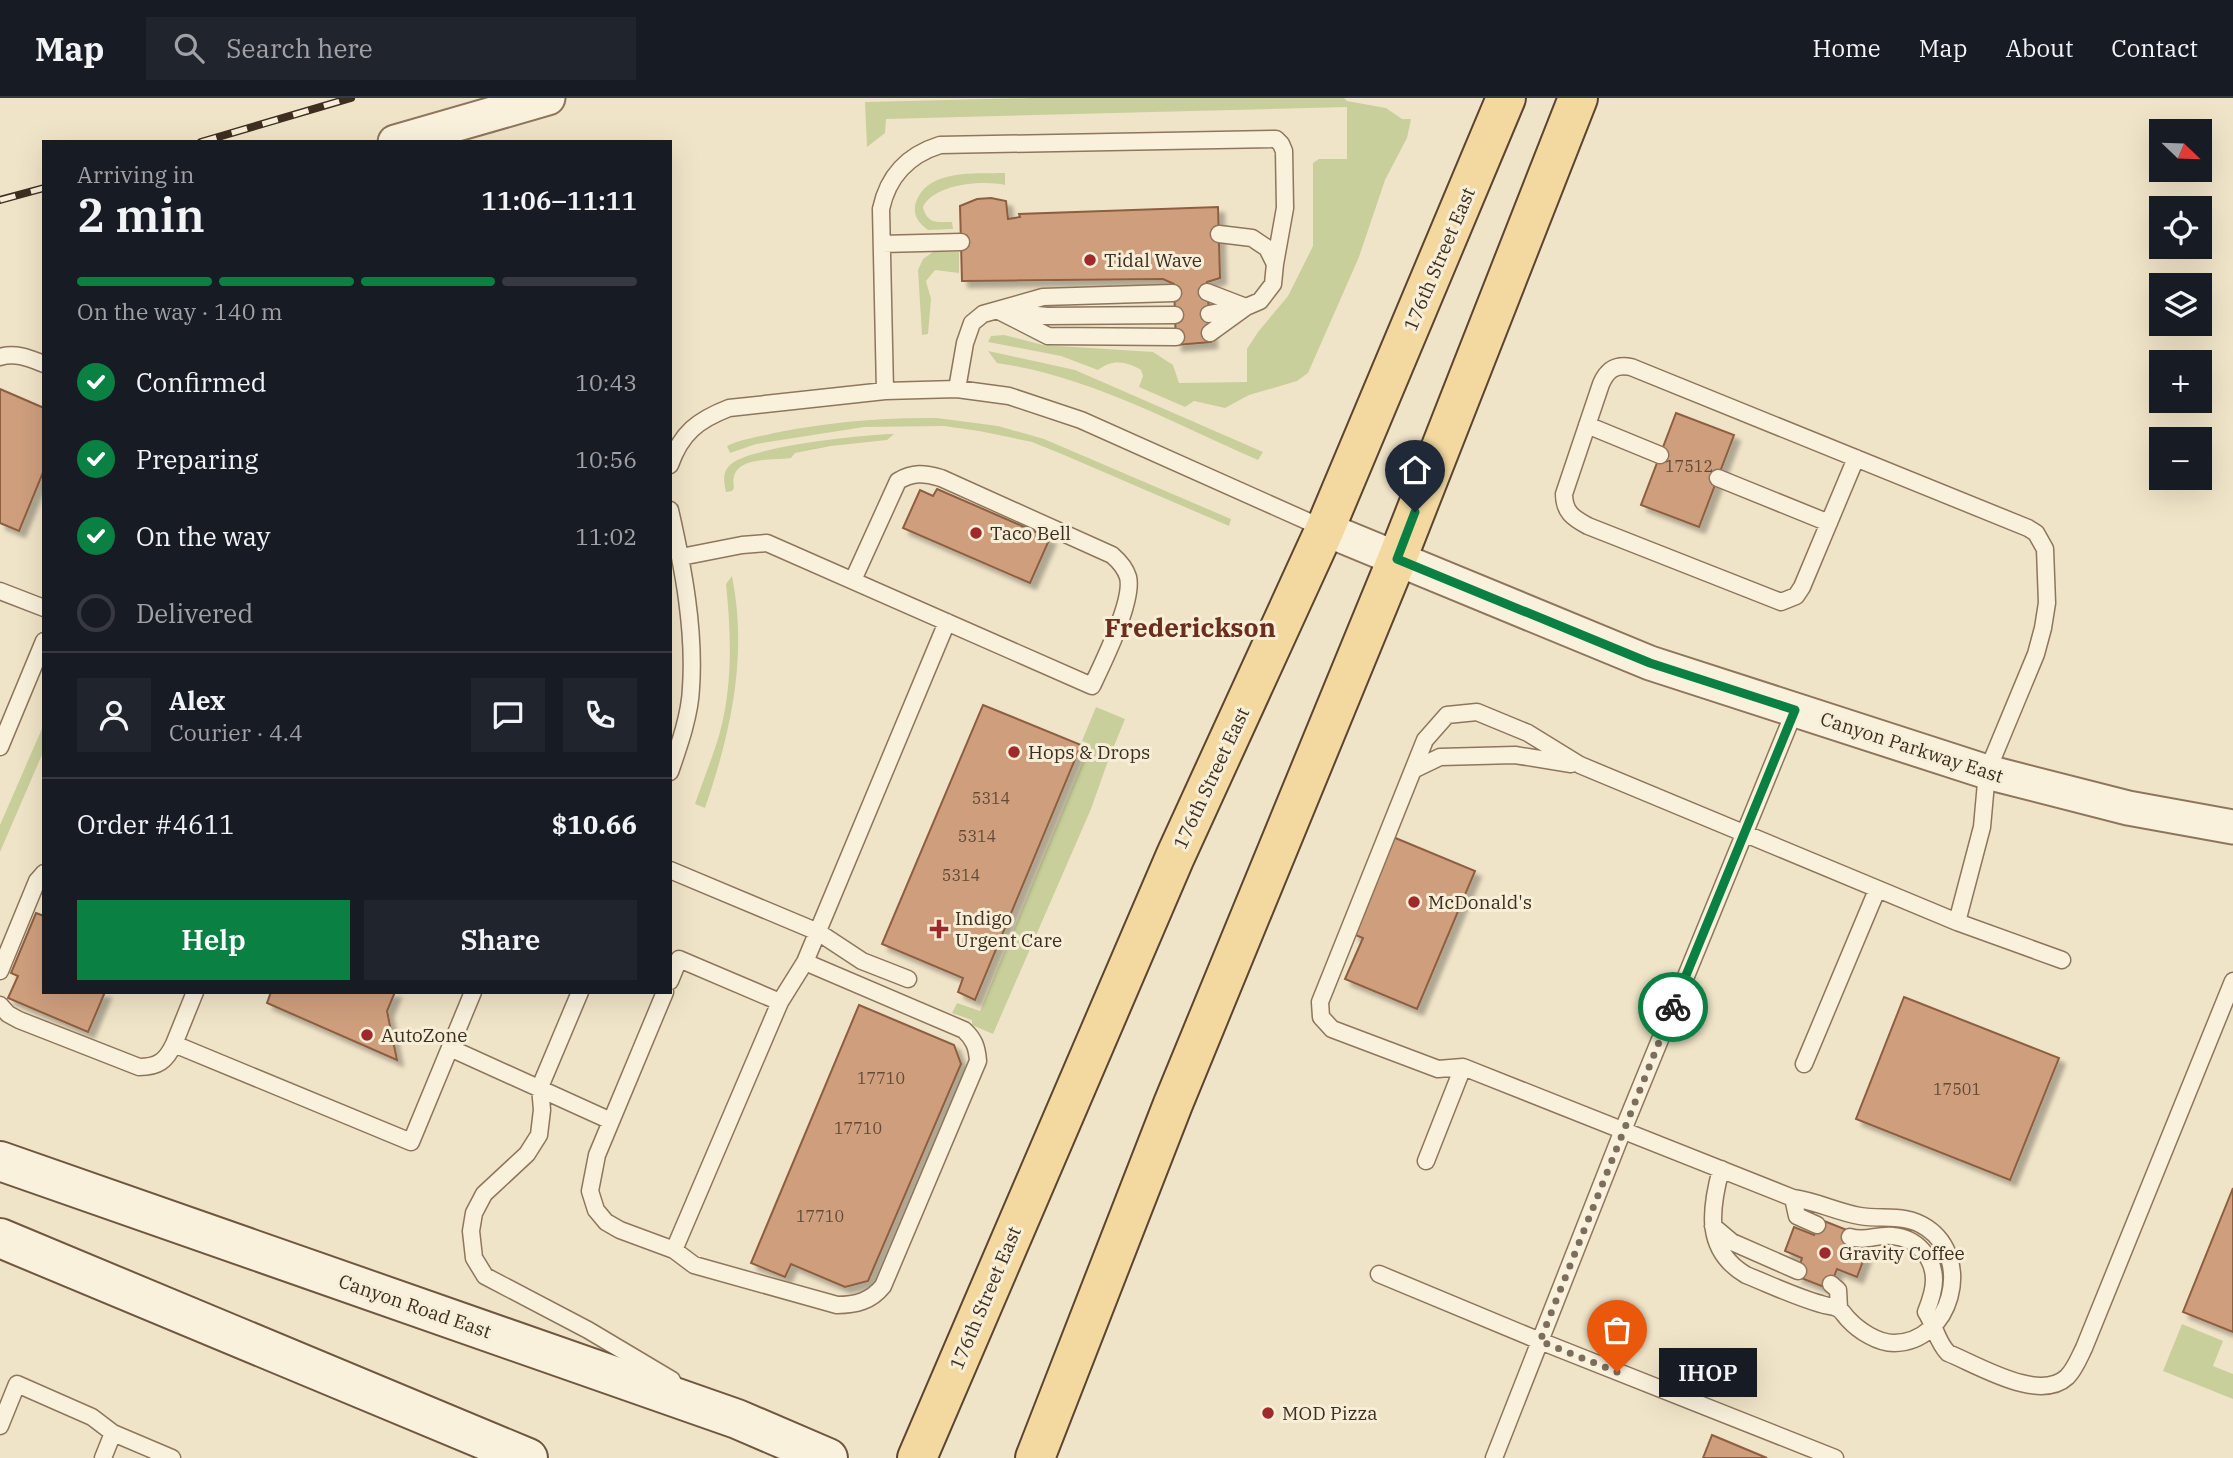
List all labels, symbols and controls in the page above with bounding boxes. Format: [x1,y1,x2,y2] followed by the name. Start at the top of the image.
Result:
[146,17,636,80] search box
[35,27,104,70] text: Map
[170,29,208,67] icon: search
[226,31,373,65] text: Search here
[1813,32,1881,64] text: Home
[1919,32,1967,64] text: Map
[2005,32,2073,64] text: About
[2111,32,2198,64] text: Contact
[2149,119,2212,182] north arrow
[2149,119,2212,490] map controls
[77,159,194,189] text: Arriving in
[481,183,637,217] text: 11:06–11:11
[1398,183,1480,334] street label: 176th Street East
[77,185,205,245] text: 2 min
[2149,196,2212,259] button: locate
[1104,248,1202,272] place label: Tidal Wave
[1082,252,1098,268] marker: Tidal Wave
[2149,273,2212,336] button: layers
[77,296,283,326] text: On the way · 140 m
[2149,350,2212,413] button: +
[77,363,115,401] icon: check
[136,365,267,399] text: Confirmed
[575,367,637,397] text: 10:43
[2149,427,2212,490] button: −
[77,440,115,478] icon: check
[1385,440,1445,512] pin
[136,442,258,476] text: Preparing
[575,444,637,474] text: 10:56
[1396,451,1434,489] icon: home
[1665,456,1713,476] house number: 17512
[77,517,115,555] icon: check
[136,519,270,553] text: On the way
[575,521,637,551] text: 11:02
[990,521,1071,545] place label: Taco Bell
[968,525,984,541] marker: Taco Bell
[136,596,253,630] text: Delivered
[1104,610,1276,644] district label: Frederickson
[77,678,151,752] button: person
[471,678,545,752] button: chat
[563,678,637,752] button: phone
[169,683,225,717] text: Alex
[1168,703,1254,853] street label: 176th Street East
[1818,706,2007,788] street label: Canyon Parkway East
[169,717,303,747] text: Courier · 4.4
[1028,740,1150,764] place label: Hops & Drops
[1006,744,1022,760] marker: Hops & Drops
[972,788,1010,808] house number: 5314
[77,807,235,841] text: Order #4611
[552,807,637,841] text: $10.66
[958,826,996,846] house number: 5314
[942,865,980,885] house number: 5314
[1428,890,1532,914] place label: McDonald's
[1406,894,1422,910] marker: McDonald's
[77,900,350,980] button: Help
[364,900,637,980] button: Share
[955,906,1062,952] place label: Indigo Urgent Care
[929,919,949,939] marker: Indigo Urgent Care
[1638,972,1708,1042] courier
[1654,988,1692,1026] icon: bike
[381,1023,468,1047] place label: AutoZone
[359,1027,375,1043] marker: AutoZone
[857,1068,905,1088] house number: 17710
[1933,1079,1981,1099] house number: 17501
[834,1118,882,1138] house number: 17710
[796,1206,844,1226] house number: 17710
[944,1222,1026,1373] street label: 176th Street East
[1839,1241,1965,1265] place label: Gravity Coffee
[1817,1245,1833,1261] marker: Gravity Coffee
[336,1269,495,1343] street label: Canyon Road East
[1587,1300,1647,1372] pin
[1598,1311,1636,1349] icon: bag
[1659,1348,1757,1396] callout: IHOP
[1678,1357,1738,1387] text: IHOP
[1282,1401,1378,1425] place label: MOD Pizza
[1260,1405,1276,1421] marker: MOD Pizza

